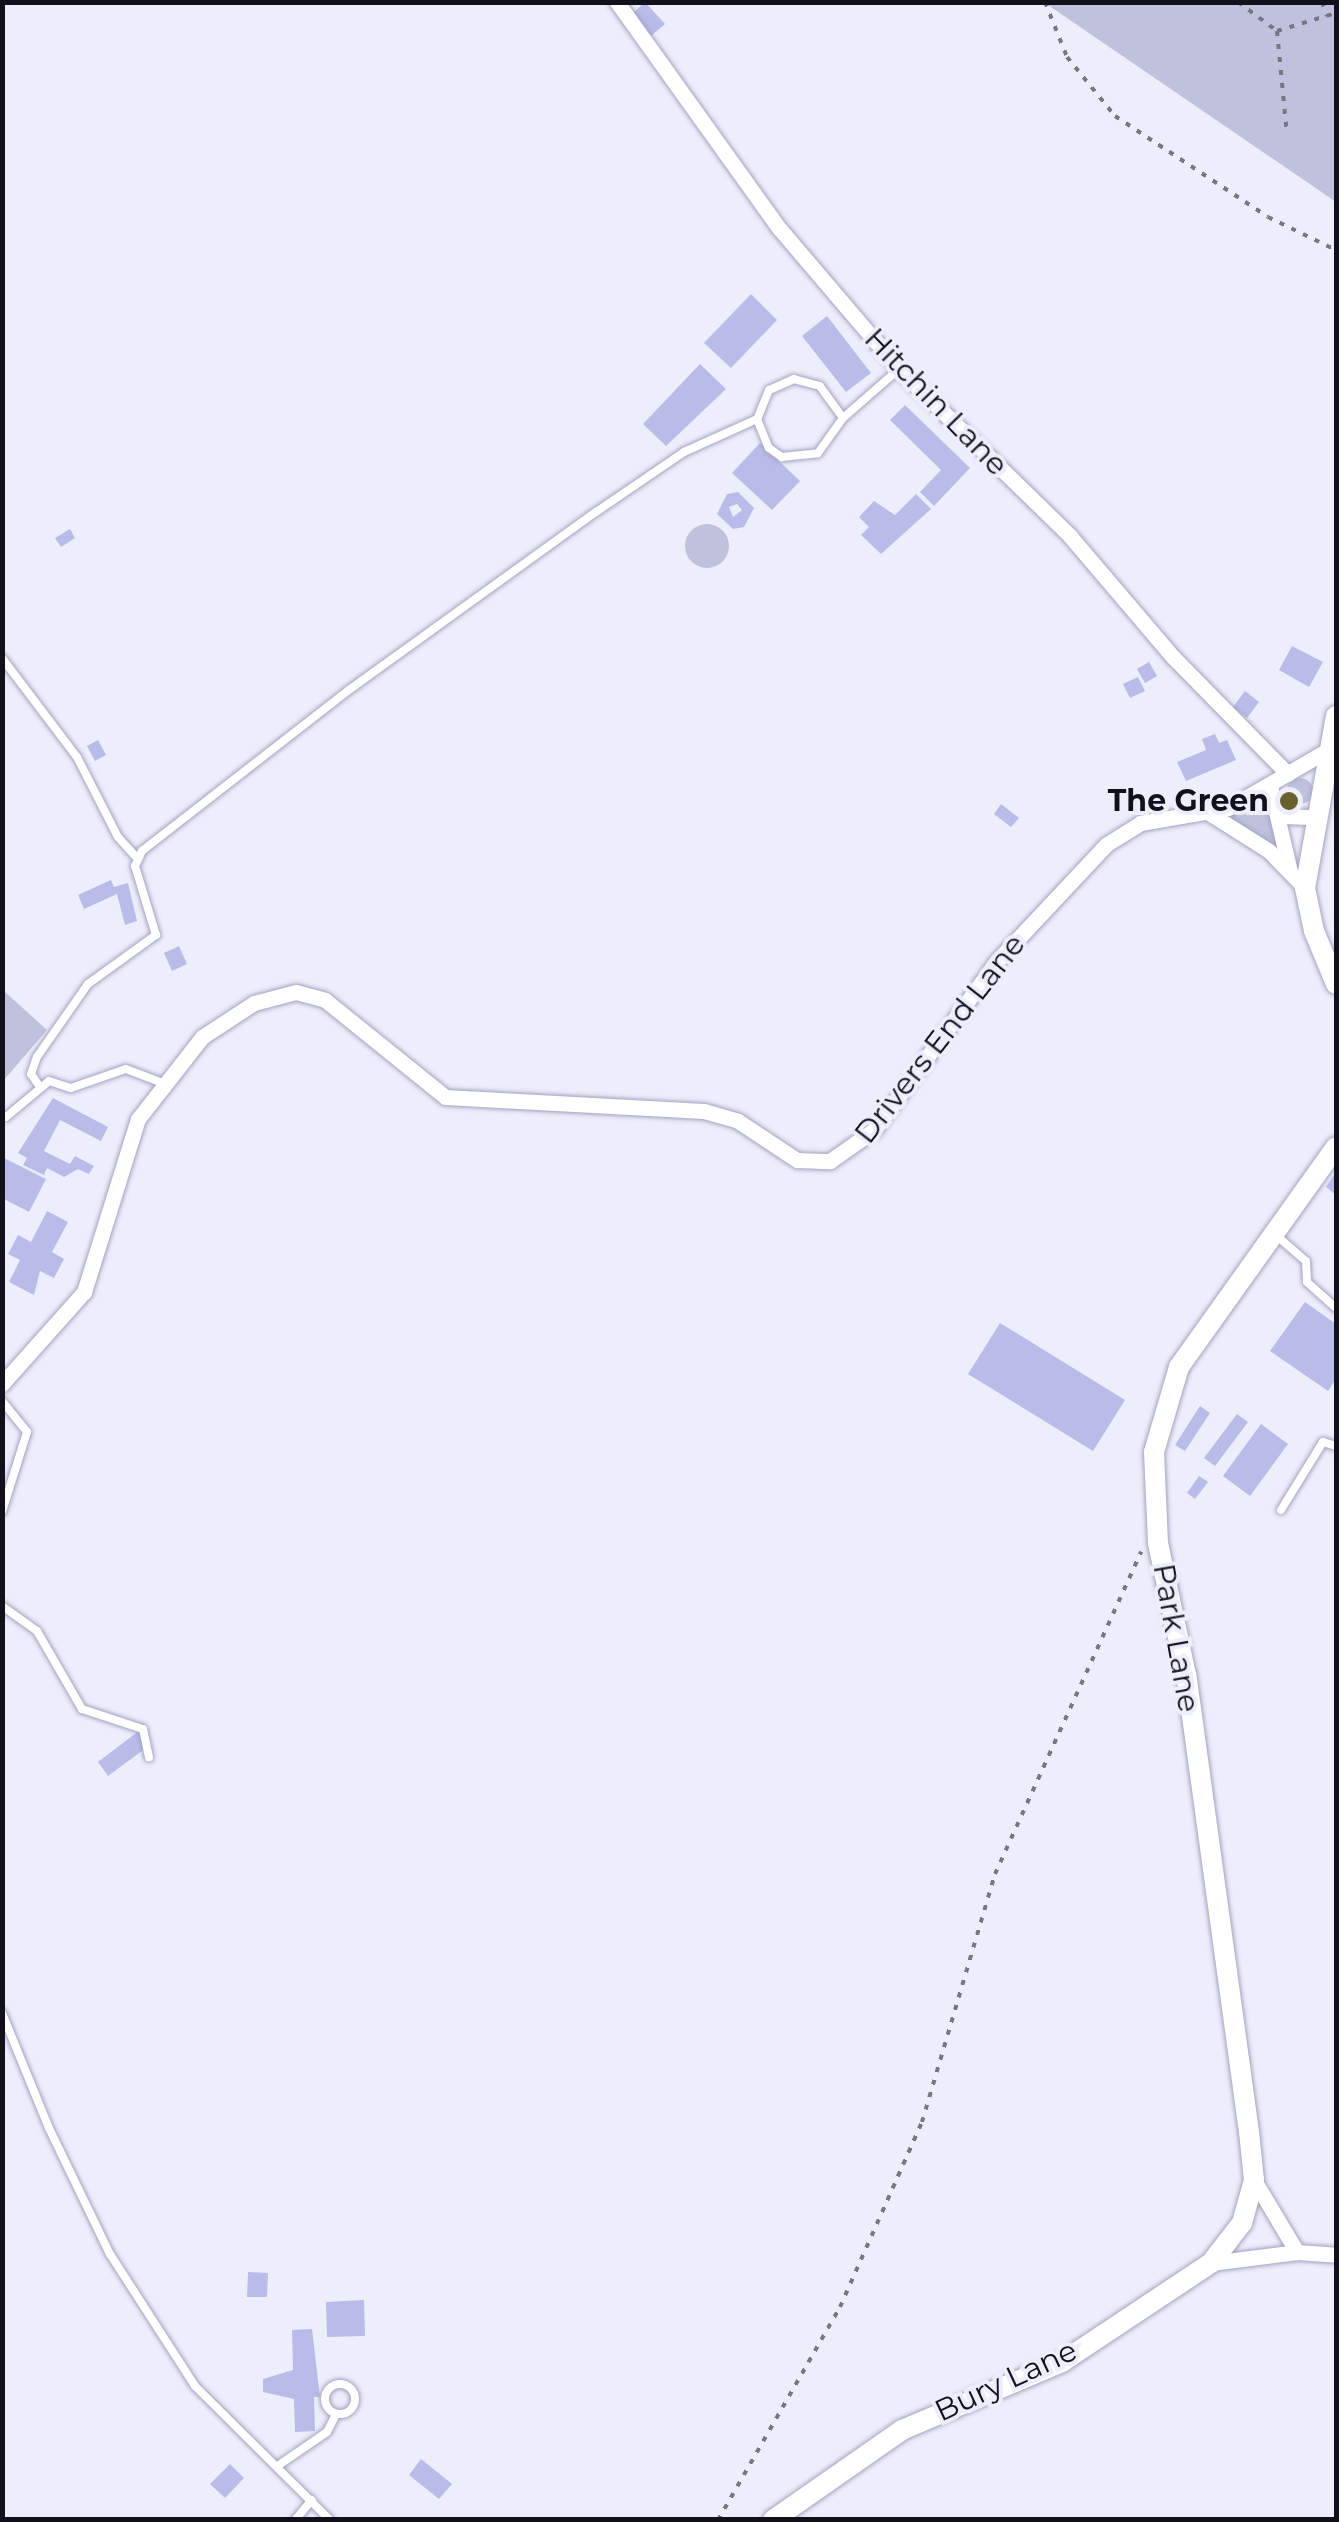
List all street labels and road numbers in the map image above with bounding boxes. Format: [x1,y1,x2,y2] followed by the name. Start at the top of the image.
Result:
[857,321,1015,483] street label: Hitchin Lane
[847,927,1033,1151] street label: Drivers End Lane
[1145,1561,1207,1715] street label: Park Lane
[929,2332,1083,2430] street label: Bury Lane

